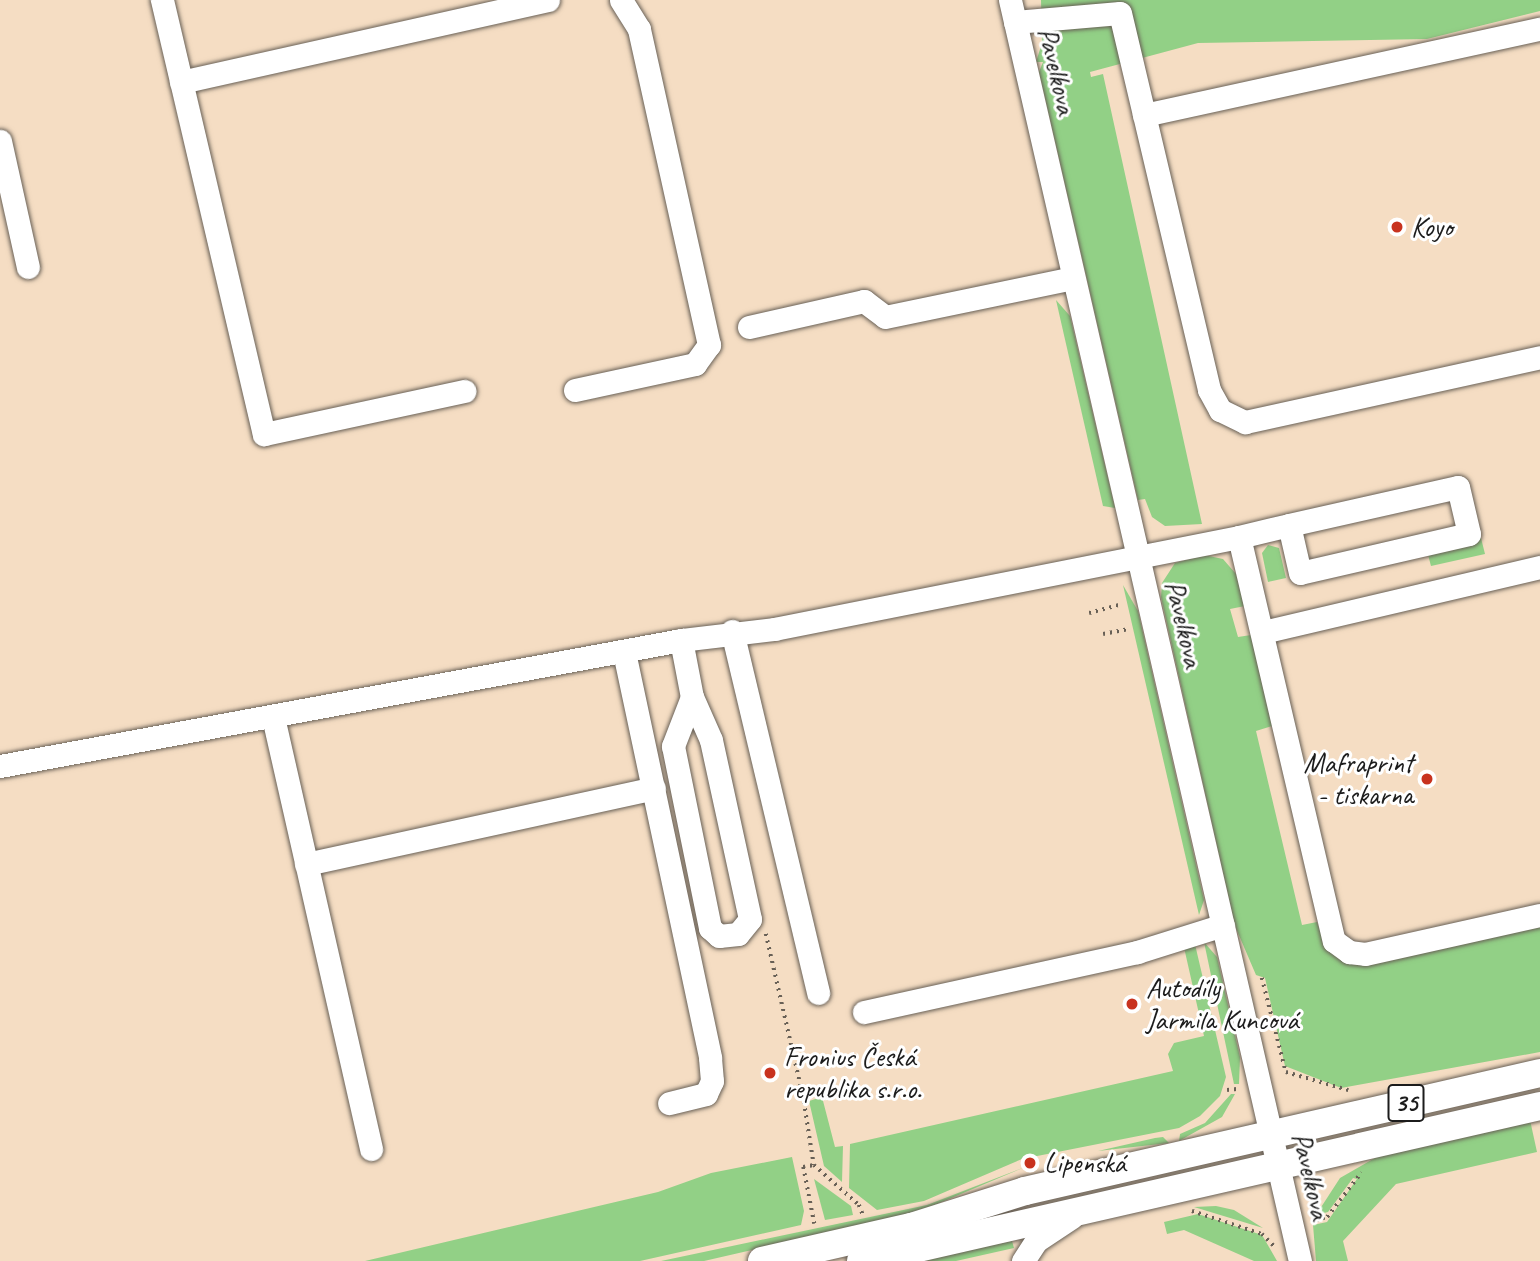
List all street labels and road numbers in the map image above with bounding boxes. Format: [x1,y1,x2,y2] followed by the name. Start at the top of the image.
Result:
[1031,24,1083,118] street label: Pavelkova
[1158,577,1210,671] street label: Pavelkova
[1387,1080,1425,1126] road number: 35
[1285,1129,1337,1223] street label: Pavelkova

